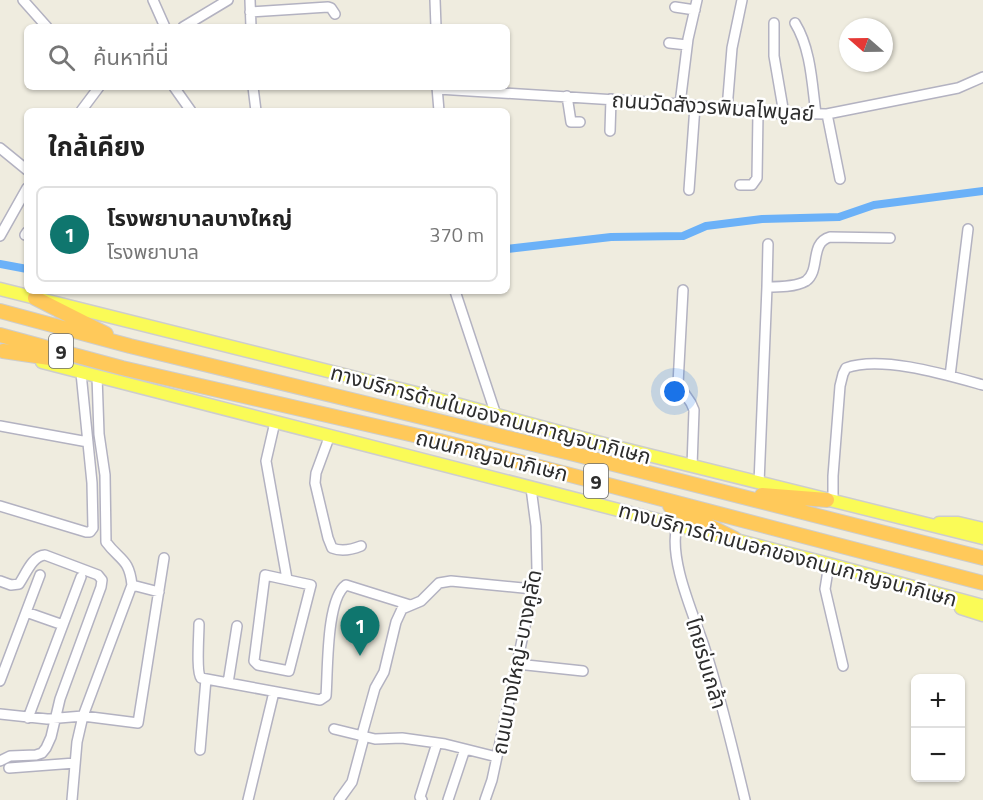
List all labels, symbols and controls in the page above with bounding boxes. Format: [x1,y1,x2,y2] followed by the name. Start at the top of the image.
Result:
[839,18,893,72] north arrow
[24,24,510,90] search box
[93,40,169,74] text: ค้นหาที่นี่
[45,41,78,74] icon: search
[611,83,815,129] street label: ถนนวัดสังวรพิมลไพบูลย์
[48,127,145,166] text: ใกล้เคียง
[107,201,292,235] text: โรงพยาบาลบางใหญ่
[64,219,75,250] text: 1
[429,219,484,250] text: 370 m
[107,236,199,267] text: โรงพยาบาล
[49,334,73,368] road number: 9
[328,359,654,469] street label: ทางบริการด้านในของถนนกาญจนาภิเษก
[660,377,689,406] your location
[413,424,571,486] street label: ถนนกาญจนาภิเษก
[584,464,608,498] road number: 9
[615,493,961,615] street label: ทางบริการด้านนอกของถนนกาญจนาภิเษก
[482,567,550,757] street label: ถนนบางใหญ่-บางคูลัด
[340,606,380,656] pin: 1
[678,612,736,713] street label: ไทยร่มเกล้า
[911,674,965,782] map controls
[911,674,965,728] button: +
[911,728,965,782] button: −

